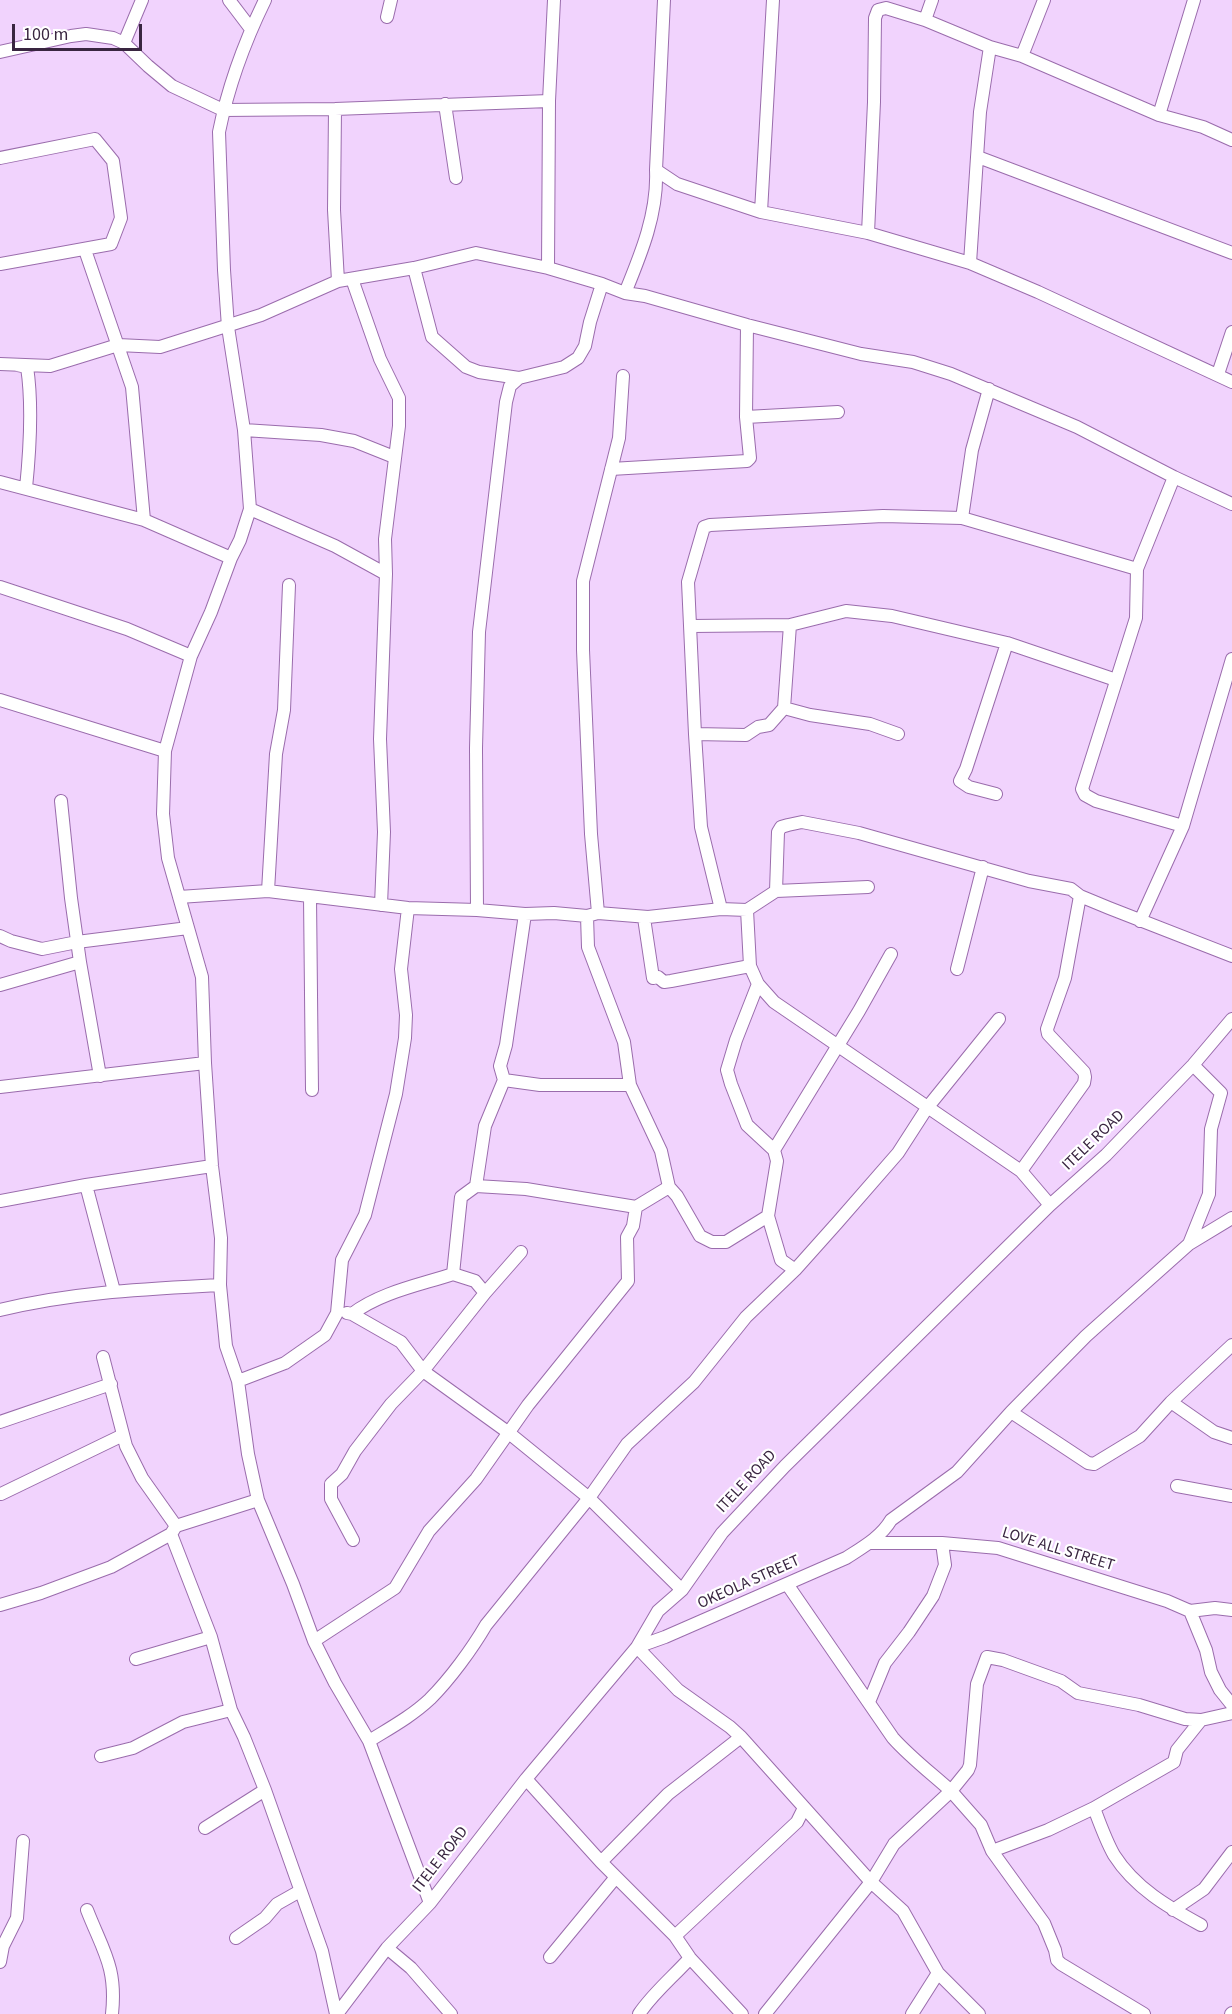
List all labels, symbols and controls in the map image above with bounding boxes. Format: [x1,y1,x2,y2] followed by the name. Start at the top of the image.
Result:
[15,12,146,50] scale bar
[23,22,68,47] text: 100 m
[1059,1107,1129,1175] street label: ITELE ROAD
[713,1447,781,1517] street label: ITELE ROAD
[999,1524,1117,1576] street label: LOVE ALL STREET
[695,1552,803,1614] street label: OKEOLA STREET
[409,1823,473,1897] street label: ITELE ROAD

